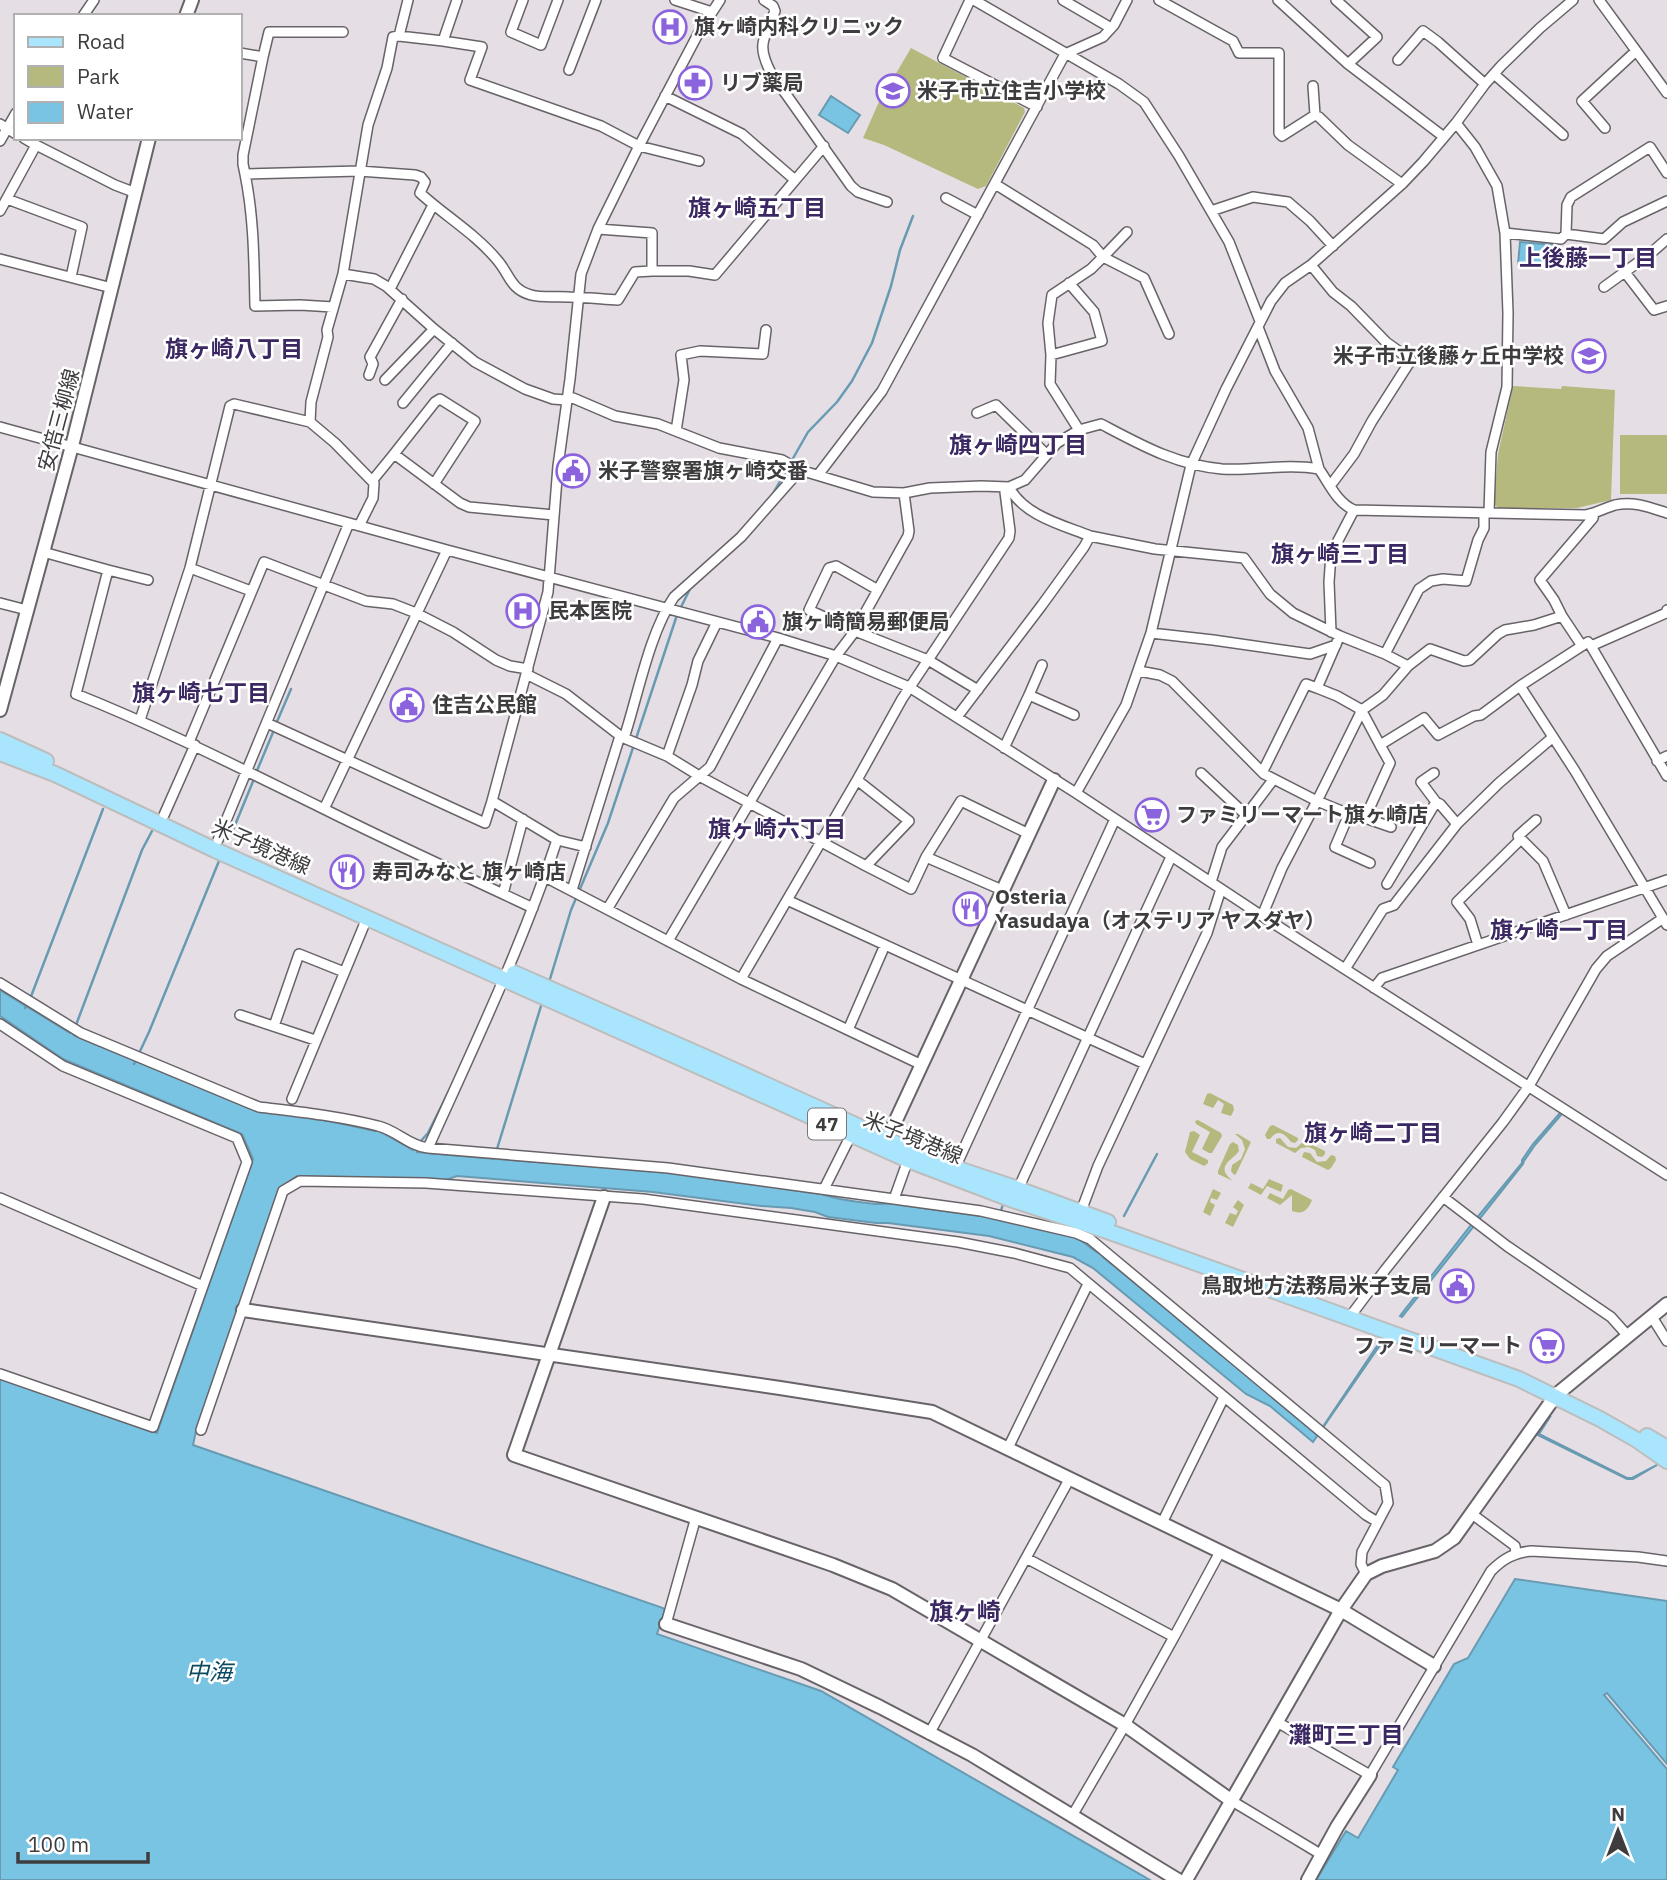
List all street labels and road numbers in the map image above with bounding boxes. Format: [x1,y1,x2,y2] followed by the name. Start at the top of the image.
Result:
[31,365,85,474] street label: 安倍三柳線
[208,812,315,880] street label: 米子境港線
[859,1104,967,1170] street label: 米子境港線
[808,1108,846,1140] road number: 47

